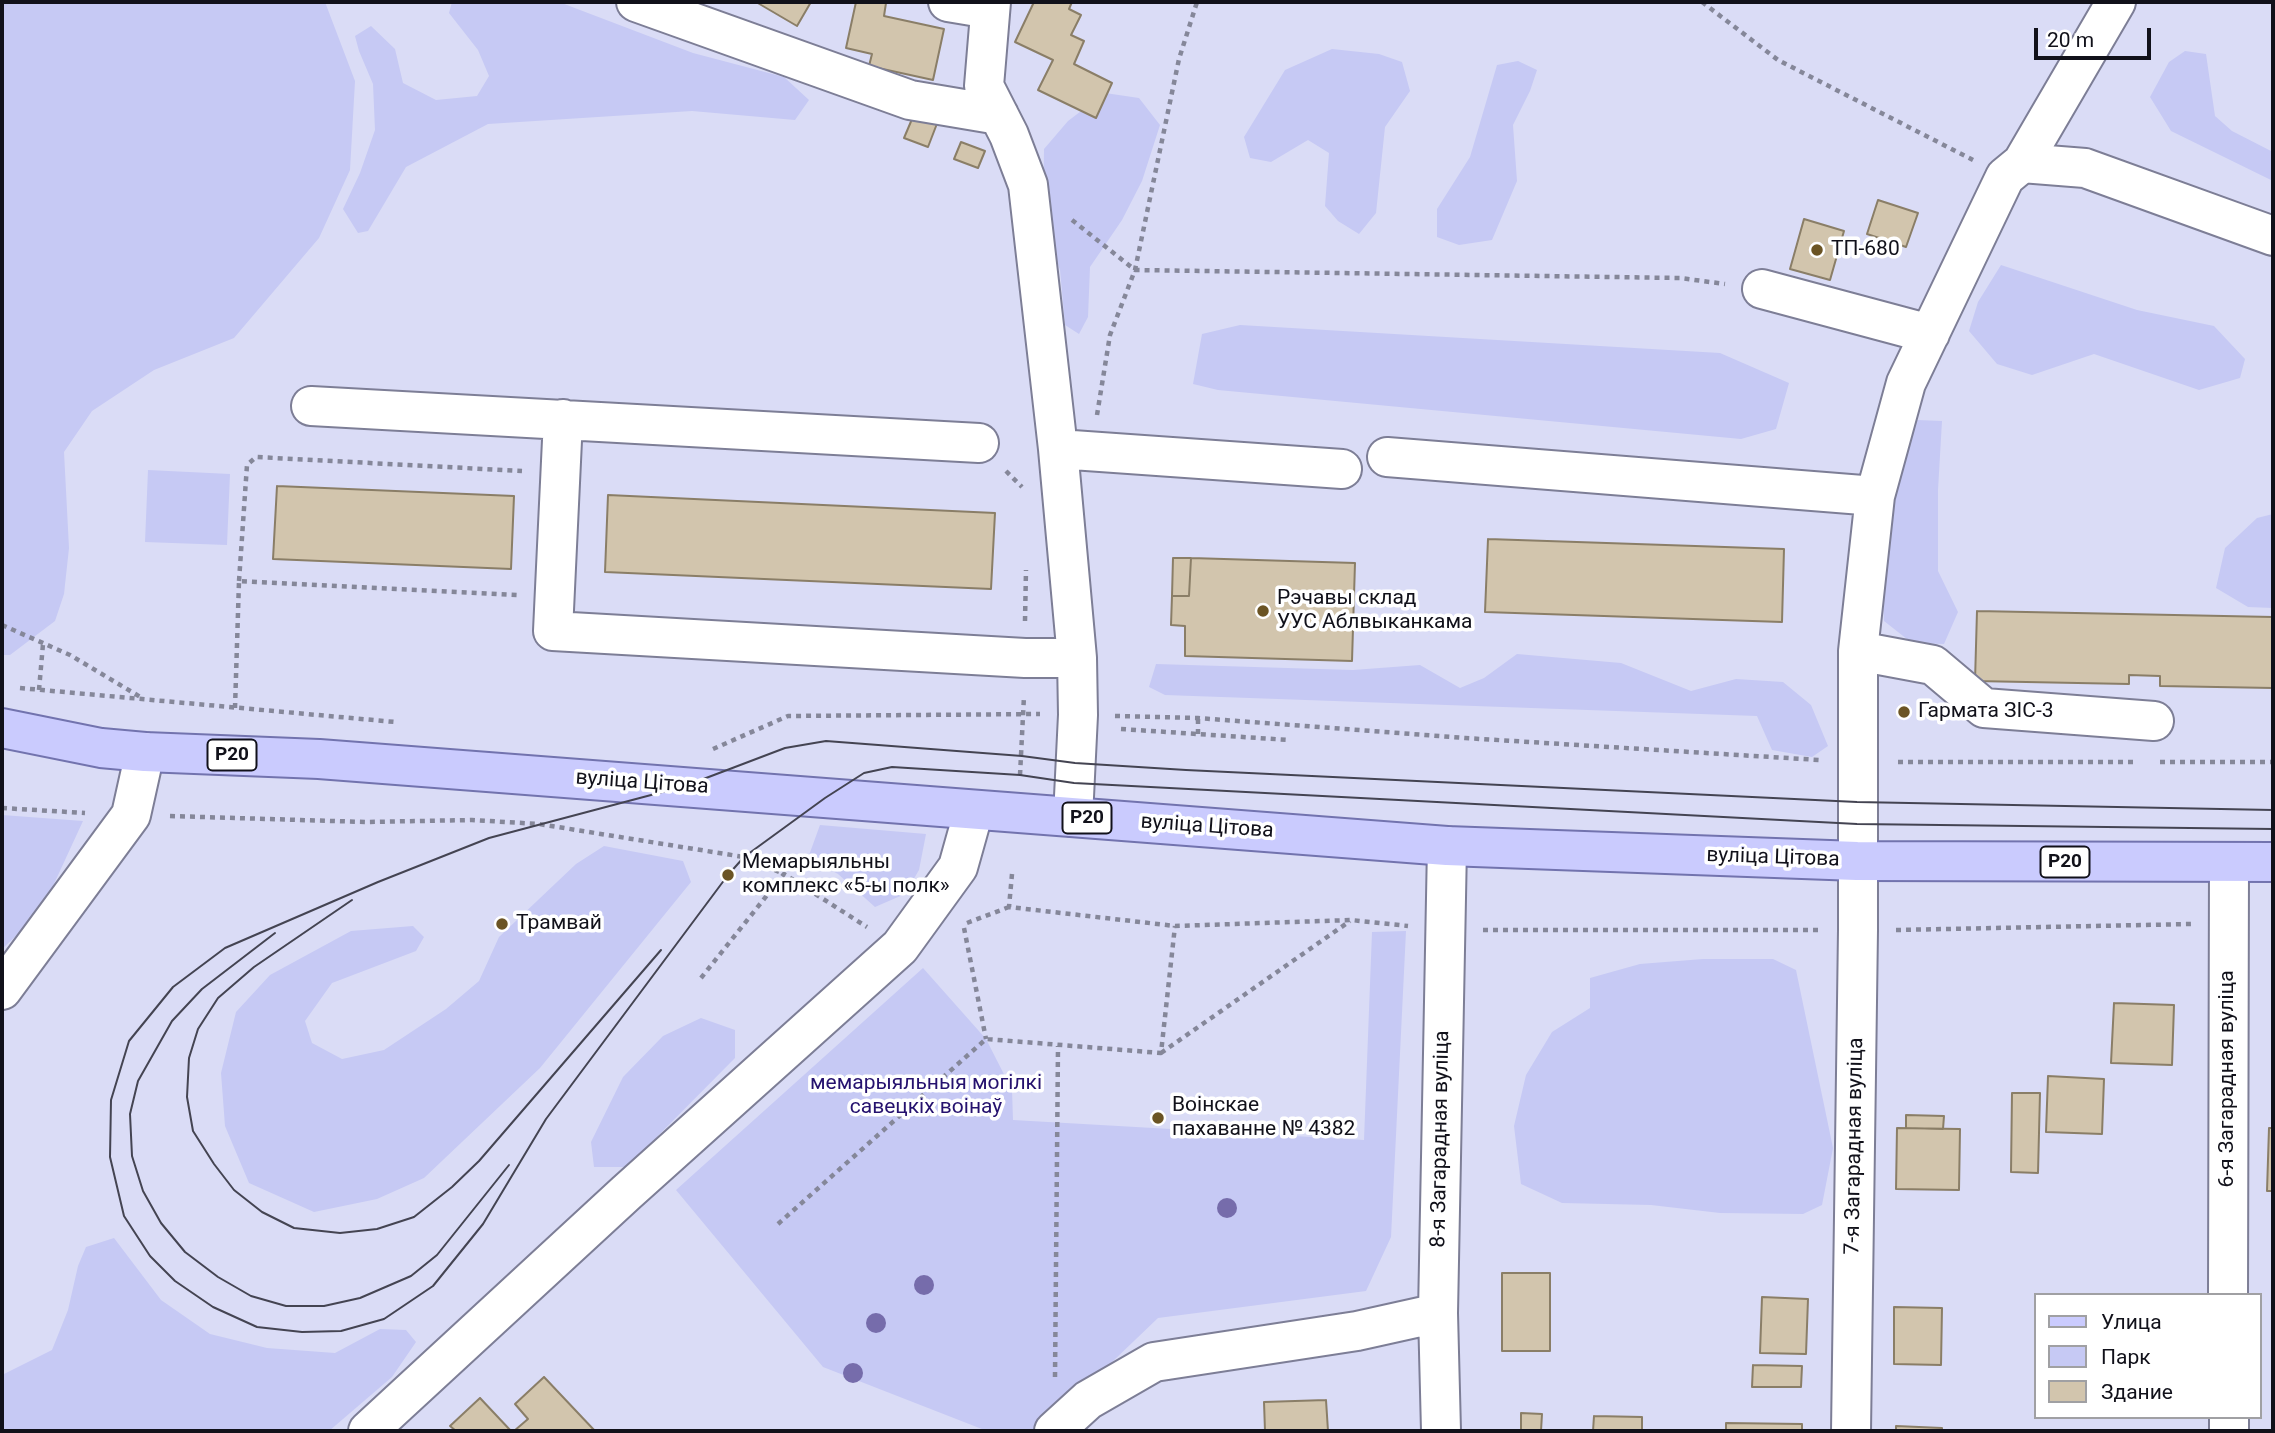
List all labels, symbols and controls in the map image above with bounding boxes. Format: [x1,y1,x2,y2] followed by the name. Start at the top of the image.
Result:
[2037,14,2154,58] scale bar
[2047,28,2094,52] text: 20 m
[1831,237,1900,263] place label: ТП-680
[1809,242,1825,258] marker: ТП-680
[1277,586,1472,636] place label: Рэчавы склад УУС Аблвыканкама
[1255,603,1271,619] marker: Рэчавы склад УУС Аблвыканкама
[1918,699,2054,725] place label: Гармата ЗІС-3
[1896,704,1912,720] marker: Гармата ЗІС-3
[208,740,256,770] road number: Р20
[575,766,709,800] street label: вуліца Цітова
[1062,803,1112,834] road number: Р20
[1140,810,1274,844] street label: вуліца Цітова
[1706,843,1840,873] street label: вуліца Цітова
[2040,846,2090,877] road number: Р20
[742,850,950,900] place label: Мемарыяльны комплекс «5-ы полк»
[720,867,736,883] marker: Мемарыяльны комплекс «5-ы полк»
[516,911,602,937] place label: Трамвай
[494,916,510,932] marker: Трамвай
[2215,970,2241,1188] street label: 6-я Загарадная вуліца
[1427,1030,1455,1248] street label: 8-я Загарадная вуліца
[1841,1037,1869,1255] street label: 7-я Загарадная вуліца
[810,1071,1042,1121] park label: мемарыяльныя могілкі савецкіх воінаў
[1172,1093,1355,1143] place label: Воінскае пахаванне № 4382
[1150,1110,1166,1126] marker: Воінскае пахаванне № 4382
[2034,1293,2261,1419] legend
[2101,1310,2162,1334] text: Улица
[2101,1345,2151,1369] text: Парк
[2101,1380,2173,1404] text: Здание

